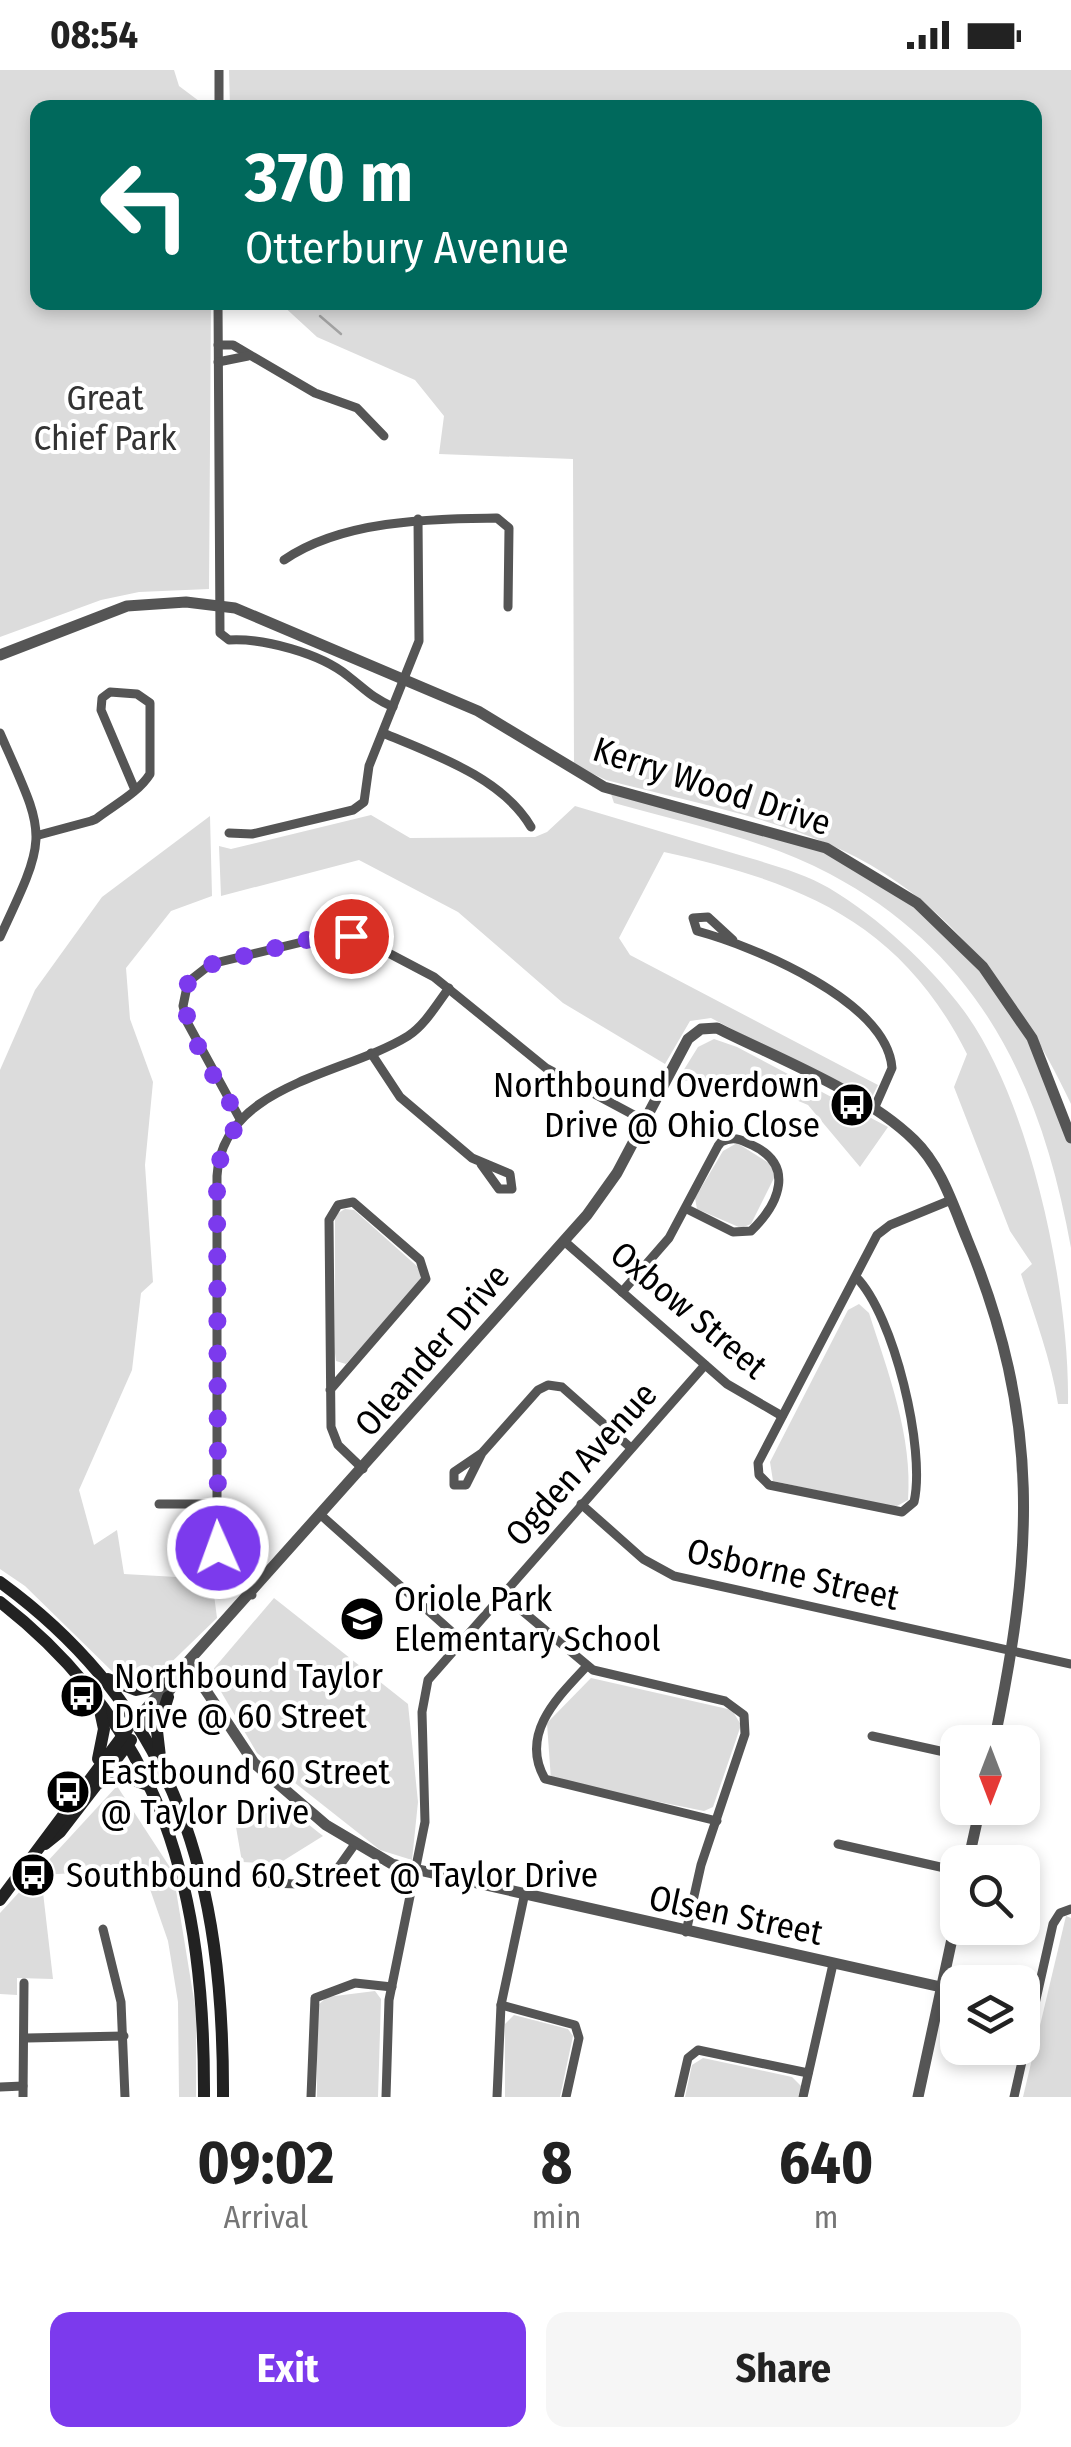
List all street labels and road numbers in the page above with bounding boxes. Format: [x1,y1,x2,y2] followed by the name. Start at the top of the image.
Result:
[588,728,836,844] street label: Kerry Wood Drive
[602,1232,776,1388] street label: Oxbow Street
[346,1255,518,1445] street label: Oleander Drive
[497,1373,665,1555] street label: Ogden Avenue
[683,1529,904,1619] street label: Osborne Street
[645,1876,827,1954] street label: Olsen Street

